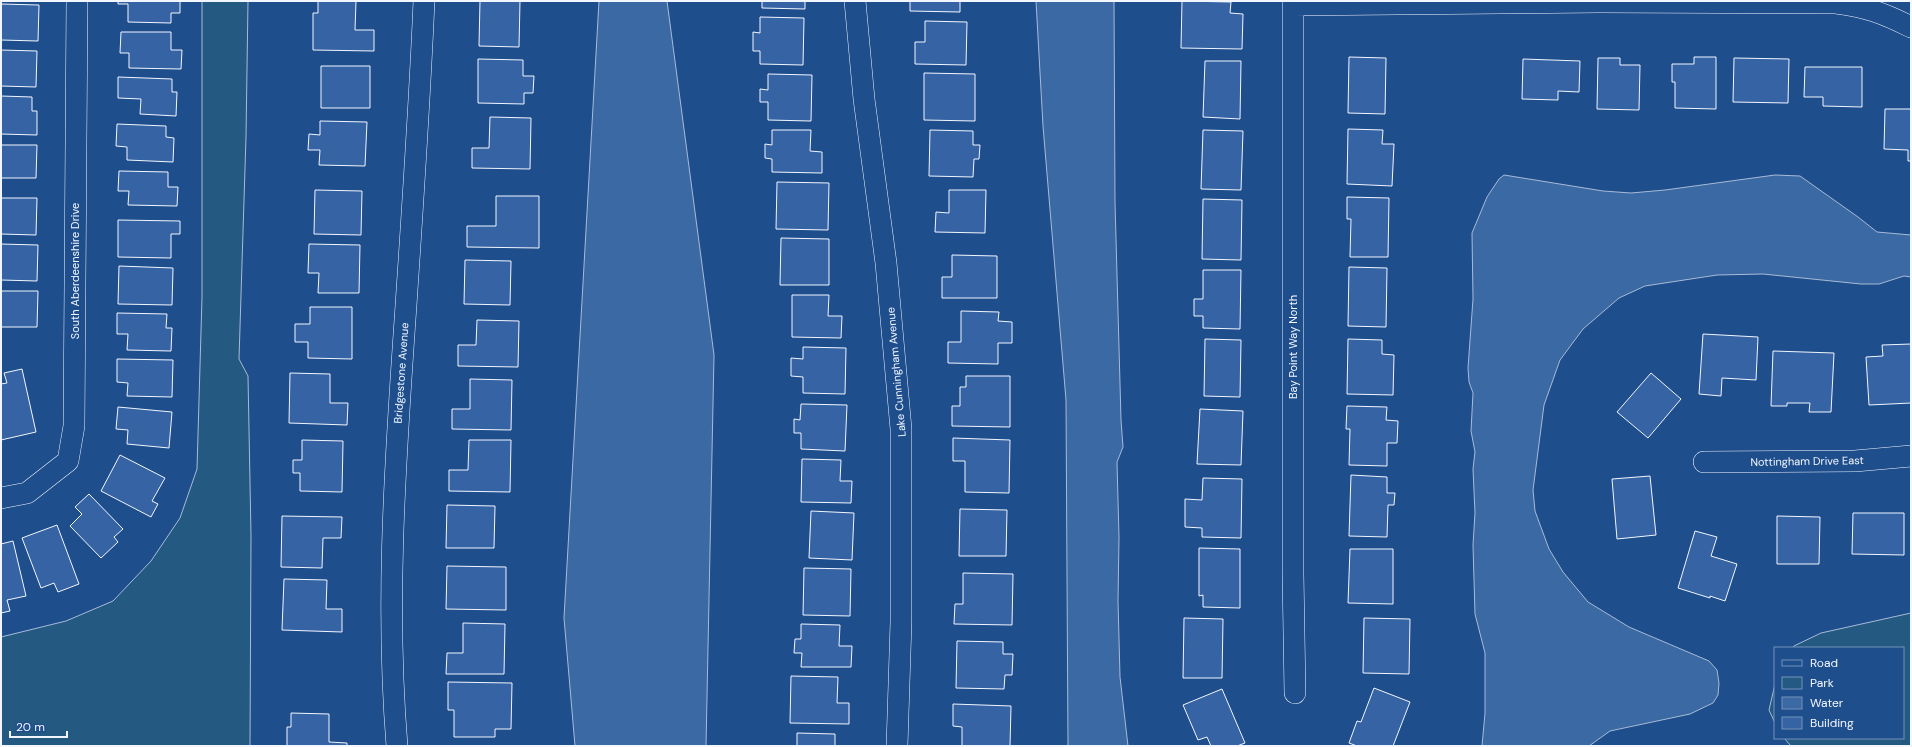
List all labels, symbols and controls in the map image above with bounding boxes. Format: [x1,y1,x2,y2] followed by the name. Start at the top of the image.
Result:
[68,203,82,339] street label: South Aberdeenshire Drive
[1286,295,1300,399] street label: Bay Point Way North
[883,306,909,438] street label: Lake Cunningham Avenue
[390,322,412,424] street label: Bridgestone Avenue
[1750,453,1864,469] street label: Nottingham Drive East
[1774,647,1904,739] legend
[1810,655,1838,671] text: Road
[1810,675,1834,691] text: Park
[1810,695,1844,711] text: Water
[10,713,67,739] scale bar
[1810,715,1854,731] text: Building
[16,719,45,735] text: 20 m

